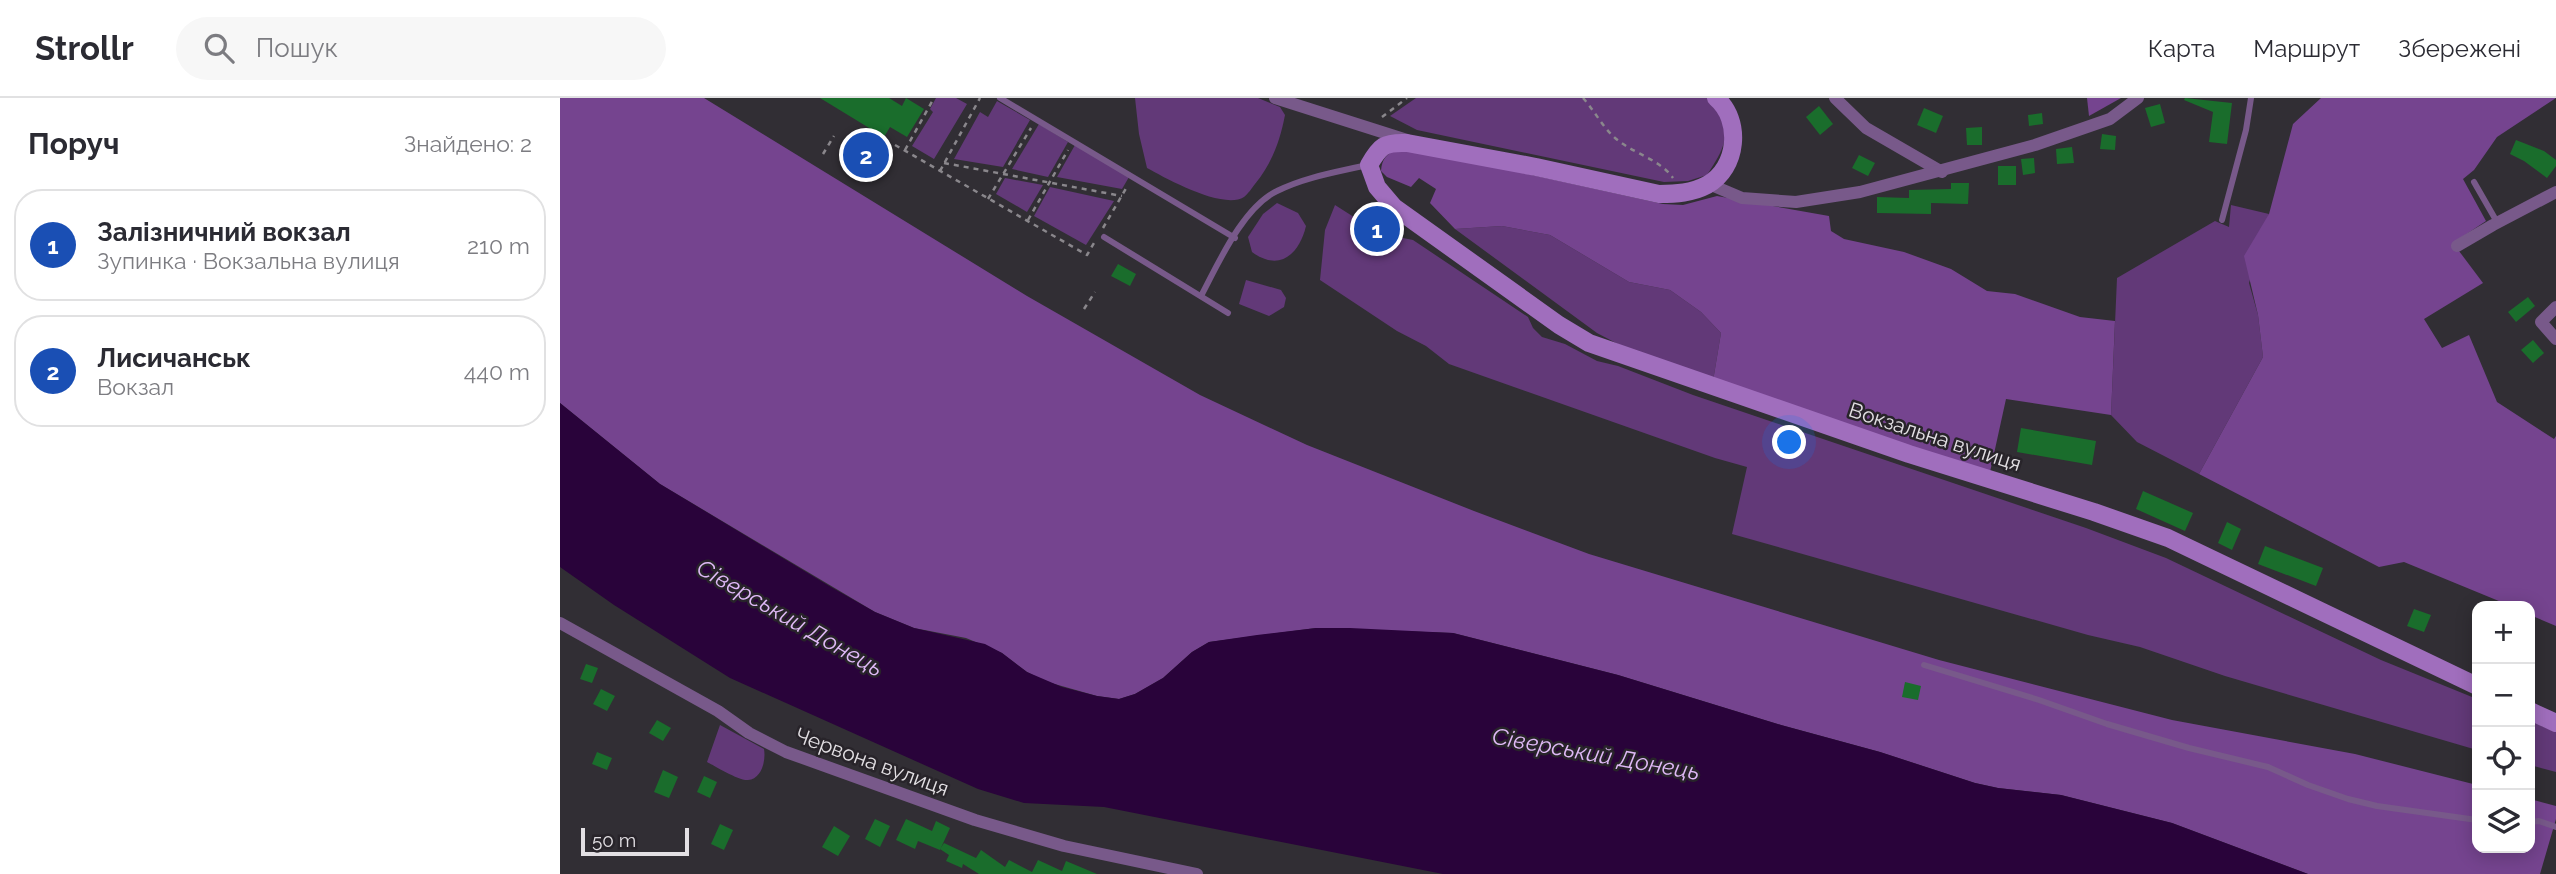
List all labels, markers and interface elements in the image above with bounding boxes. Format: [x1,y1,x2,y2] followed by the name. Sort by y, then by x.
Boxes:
[176,17,666,80] search box
[35,29,134,68] text: Strollr
[200,29,238,67] icon: search
[256,33,338,63] text: Пошук
[2148,34,2215,63] text: Карта
[2253,34,2360,63] text: Маршрут
[2398,34,2521,63] text: Збережені
[28,126,119,161] text: Поруч
[843,129,889,181] pin: 2
[404,130,532,157] text: Знайдено: 2
[1354,203,1400,255] pin: 1
[97,217,351,247] text: Залізничний вокзал
[47,232,59,259] text: 1
[467,232,530,259] text: 210 m
[97,247,400,274] text: Зупинка · Вокзальна вулиця
[97,343,251,373] text: Лисичанськ
[47,358,59,385] text: 2
[464,358,530,385] text: 440 m
[97,373,174,400] text: Вокзал
[1846,397,2025,476] street label: Вокзальна вулиця
[1772,425,1806,459] your location
[692,553,888,682] water label: Сіверський Донець
[2472,601,2535,853] map controls
[2472,601,2535,664] button: +
[2472,664,2535,727] button: −
[792,722,952,801] street label: Червона вулиця
[1490,722,1702,785] water label: Сіверський Донець
[2472,727,2535,790] button: locate
[2472,790,2535,853] button: layers
[581,825,690,857] scale bar
[592,829,636,851] text: 50 m

